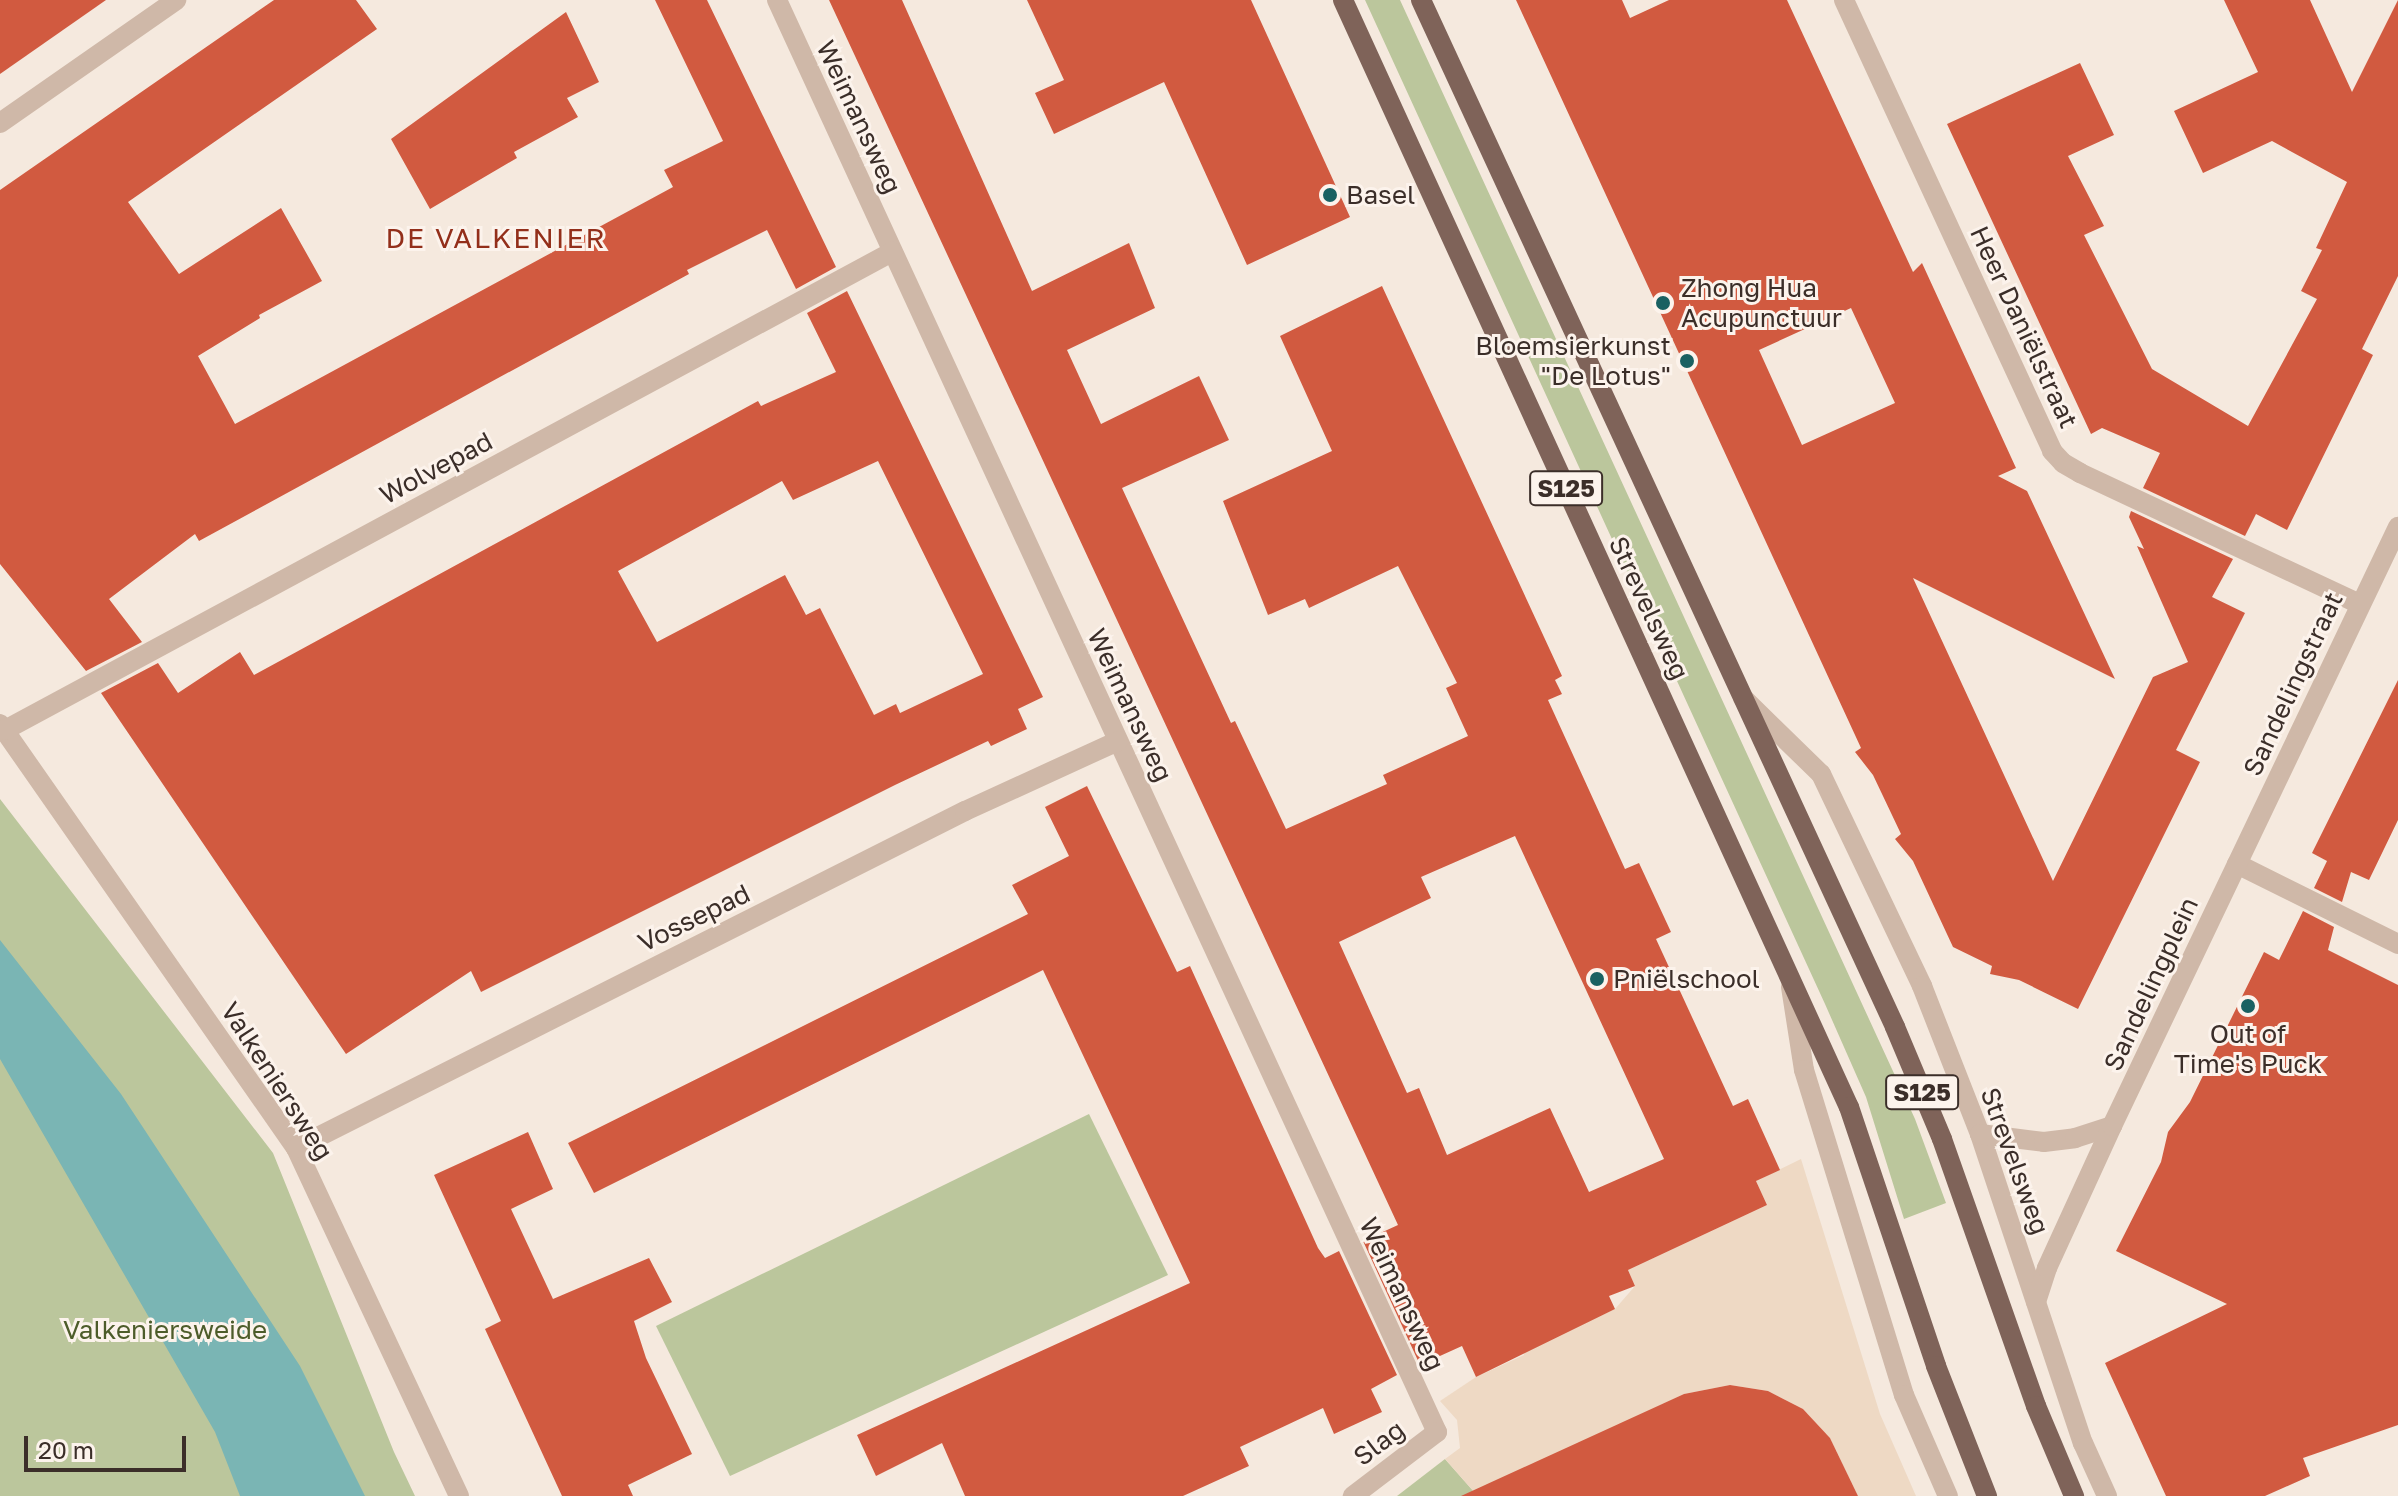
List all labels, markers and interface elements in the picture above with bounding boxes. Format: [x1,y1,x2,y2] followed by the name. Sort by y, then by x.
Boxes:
[810,35,908,199] street label: Weimansweg
[1346,179,1415,211] place label: Basel
[1321,186,1339,204] marker: Basel
[385,221,607,255] district label: DE VALKENIER
[1964,221,2084,433] street label: Heer Daniëlstraat
[1681,272,1842,334] place label: Zhong Hua Acupunctuur
[1652,292,1674,314] marker: Zhong Hua Acupunctuur
[1475,330,1671,392] place label: Bloemsierkunst "De Lotus"
[1678,352,1696,370] marker: Bloemsierkunst "De Lotus"
[374,425,498,511] street label: Wolvepad
[1528,468,1604,508] road number: S125
[1602,532,1696,684] street label: Strevelsweg
[2237,587,2349,781] street label: Sandelingstraat
[1081,623,1179,787] street label: Weimansweg
[633,878,755,958] street label: Vossepad
[2097,892,2205,1076] street label: Sandelingplein
[1613,963,1760,995] place label: Pniëlschool
[1588,970,1606,988] marker: Pniëlschool
[214,996,340,1166] street label: Valkeniersweg
[2239,997,2257,1015] marker: Out of Time's Puck
[2174,1018,2322,1080] place label: Out of Time's Puck
[1884,1072,1960,1112] road number: S125
[1974,1083,2056,1239] street label: Strevelsweg
[1353,1212,1451,1376] street label: Weimansweg
[63,1314,267,1346] park label: Valkeniersweide
[1347,1414,1411,1472] street label: Slag
[28,1420,190,1470] scale bar
[38,1435,94,1464] text: 20 m

